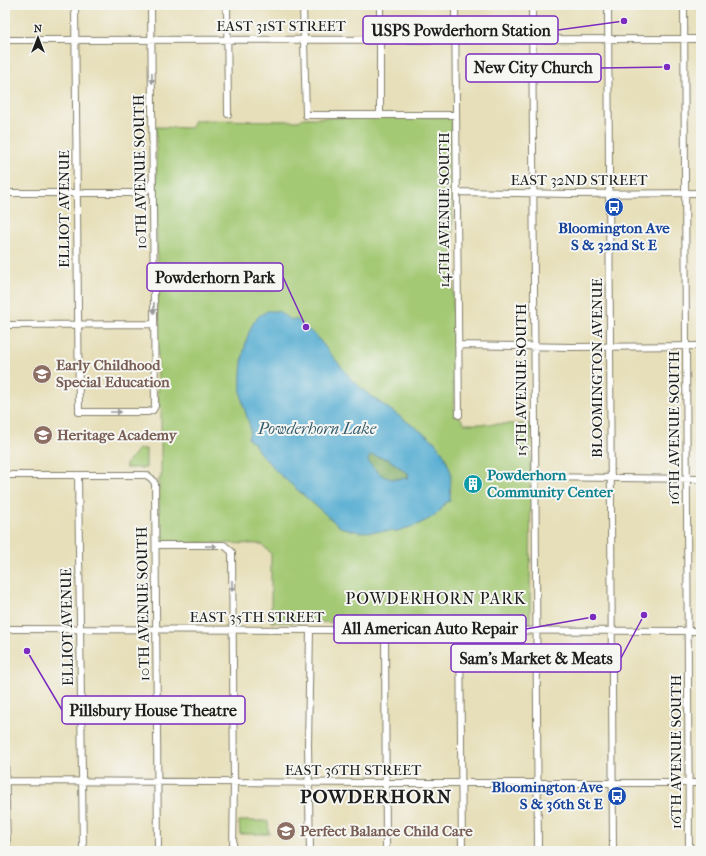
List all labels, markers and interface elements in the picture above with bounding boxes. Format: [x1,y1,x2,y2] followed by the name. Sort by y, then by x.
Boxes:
[363,16,558,44] callout: USPS Powderhorn Station
[216,17,347,35] street label: EAST 31ST STREET
[18,18,58,58] north arrow
[370,21,551,40] text: USPS Powderhorn Station
[34,22,43,35] text: N
[466,54,601,82] callout: New City Church
[473,58,594,78] text: New City Church
[149,72,155,85] one-way arrow
[130,94,150,250] street label: 10TH AVENUE SOUTH
[435,132,453,288] street label: 14TH AVENUE SOUTH
[55,150,73,268] street label: ELLIOT AVENUE
[510,171,648,189] street label: EAST 32ND STREET
[603,196,625,218] bus stop icon: Bloomington Ave S & 32nd St E
[558,219,670,254] place label: Bloomington Ave S & 32nd St E
[147,263,283,291] callout: Powderhorn Park
[155,268,276,287] text: Powderhorn Park
[588,278,606,458] street label: BLOOMINGTON AVENUE
[151,302,157,315] one-way arrow
[512,303,530,457] street label: 15TH AVENUE SOUTH
[665,351,683,505] street label: 16TH AVENUE SOUTH
[56,356,170,391] place label: Early Childhood Special Education
[31,363,53,385] school or university icon: Early Childhood Special Education
[110,409,123,415] one-way arrow
[257,419,377,438] water label: Powderhorn Lake
[32,424,54,446] school or university icon: Heritage Academy
[57,426,178,444] place label: Heritage Academy
[487,466,613,501] place label: Powderhorn Community Center
[462,473,484,495] building icon: Powderhorn Community Center
[133,526,153,682] street label: 10TH AVENUE SOUTH
[205,543,218,549] one-way arrow
[57,568,77,686] street label: ELLIOT AVENUE
[229,580,235,593] one-way arrow
[346,589,527,608] district label: POWDERHORN PARK
[190,608,325,626] street label: EAST 35TH STREET
[334,615,526,643] callout: All American Auto Repair
[341,619,519,639] text: All American Auto Repair
[451,644,621,672] callout: Sam's Market & Meats
[459,649,613,668] text: Sam's Market & Meats
[667,675,685,829] street label: 16TH AVENUE SOUTH
[62,696,245,724] callout: Pillsbury House Theatre
[69,701,237,721] text: Pillsbury House Theatre
[285,761,422,779] street label: EAST 36TH STREET
[491,778,604,813] place label: Bloomington Ave S & 36th St E
[606,785,628,807] bus stop icon: Bloomington Ave S & 36th St E
[300,786,452,808] district label: POWDERHORN
[275,820,297,842] school or university icon: Perfect Balance Child Care
[300,822,473,840] place label: Perfect Balance Child Care

